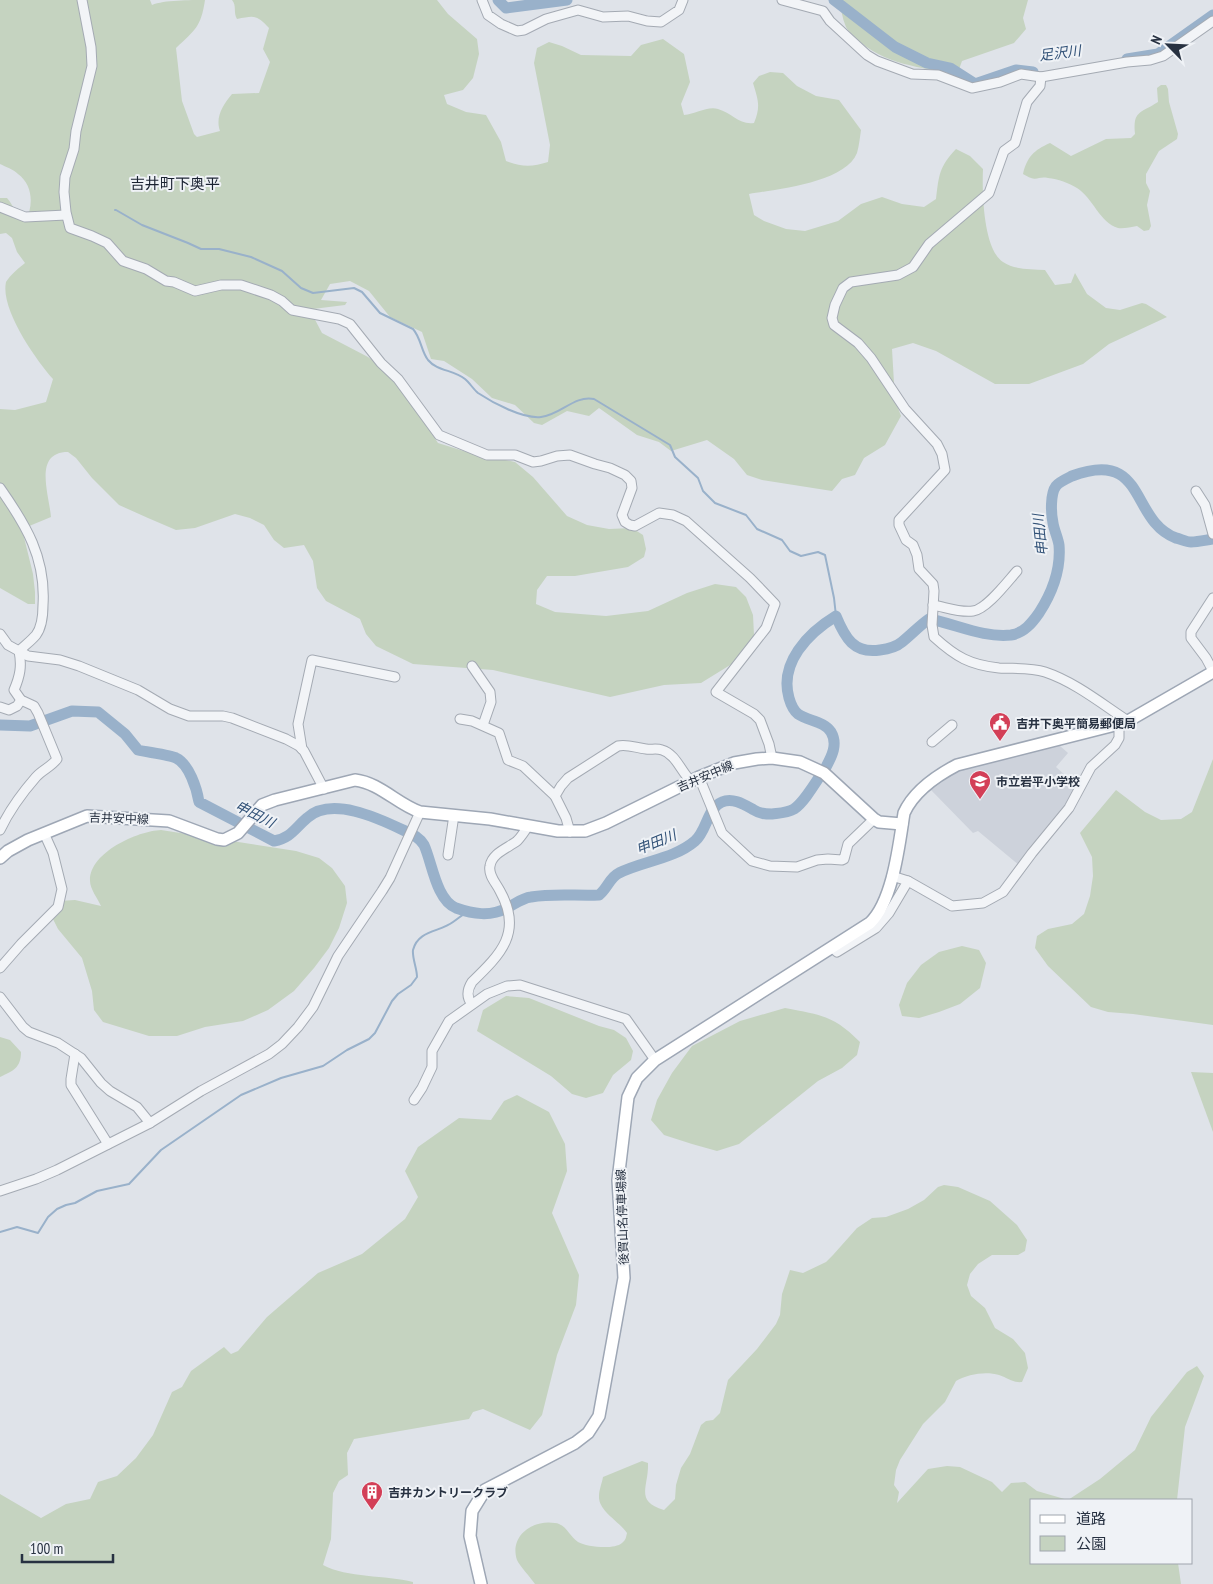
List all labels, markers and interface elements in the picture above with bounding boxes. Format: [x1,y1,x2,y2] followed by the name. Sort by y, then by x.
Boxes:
[1143,20,1193,70] north arrow
[1146,33,1166,47] text: N
[1038,41,1084,64] water label: 足沢川
[130,174,220,193] district label: 吉井町下奥平
[1029,511,1051,557] water label: 申田川
[988,711,1012,742] public building icon: 吉井下奥平簡易郵便局
[1016,716,1136,731] place label: 吉井下奥平簡易郵便局
[674,757,736,795] street label: 吉井安中線
[968,769,992,800] school or university icon: 市立岩平小学校
[996,774,1080,789] place label: 市立岩平小学校
[232,796,280,832] water label: 申田川
[89,809,149,827] street label: 吉井安中線
[633,825,681,858] water label: 申田川
[613,1169,631,1265] street label: 後賀山名停車場線
[360,1480,384,1511] building icon: 吉井カントリークラブ
[388,1485,508,1500] place label: 吉井カントリークラブ
[1030,1499,1193,1564] legend
[1076,1509,1106,1528] text: 道路
[22,1532,114,1564] scale bar
[1076,1534,1106,1553] text: 公園
[30,1539,63,1558] text: 100 m

